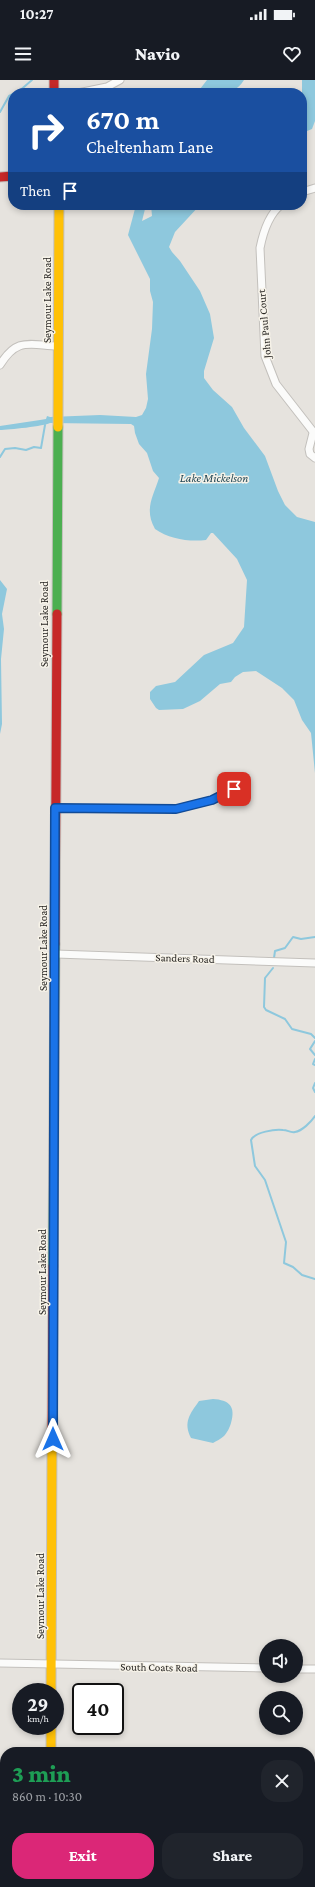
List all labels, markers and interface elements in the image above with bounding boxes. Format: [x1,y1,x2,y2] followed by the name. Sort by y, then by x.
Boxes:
[20,6,53,22] text: 10:27
[12,43,34,65] icon: menu
[281,43,303,65] icon: heart
[135,44,180,64] text: Navio
[20,104,72,156] icon: right
[86,104,159,135] text: 670 m
[86,137,213,157] text: Cheltenham Lane
[59,180,81,202] icon: arrive
[20,183,51,199] text: Then
[41,257,54,343] street label: Seymour Lake Road
[255,289,274,360] street label: John Paul Court
[180,471,248,485] water label: Lake Mickelson
[38,581,51,667] street label: Seymour Lake Road
[217,772,251,806] pin
[223,778,245,800] icon: arrive
[37,905,50,991] street label: Seymour Lake Road
[155,951,215,965] street label: Sanders Road
[36,1229,49,1315] street label: Seymour Lake Road
[32,1418,74,1460] position arrow
[34,1553,47,1639] street label: Seymour Lake Road
[259,1639,303,1735] map controls
[259,1639,303,1683] button: sound
[120,1660,198,1674] street label: South Coats Road
[72,1683,124,1735] speed limit sign: 40
[259,1691,303,1735] button: search
[27,1693,49,1715] text: 29
[27,1713,49,1724] text: km/h
[12,1760,71,1787] text: 3 min
[261,1760,303,1802] button: close
[12,1789,82,1804] text: 860 m · 10:30
[12,1833,154,1879] button: Exit
[162,1833,303,1879] button: Share

